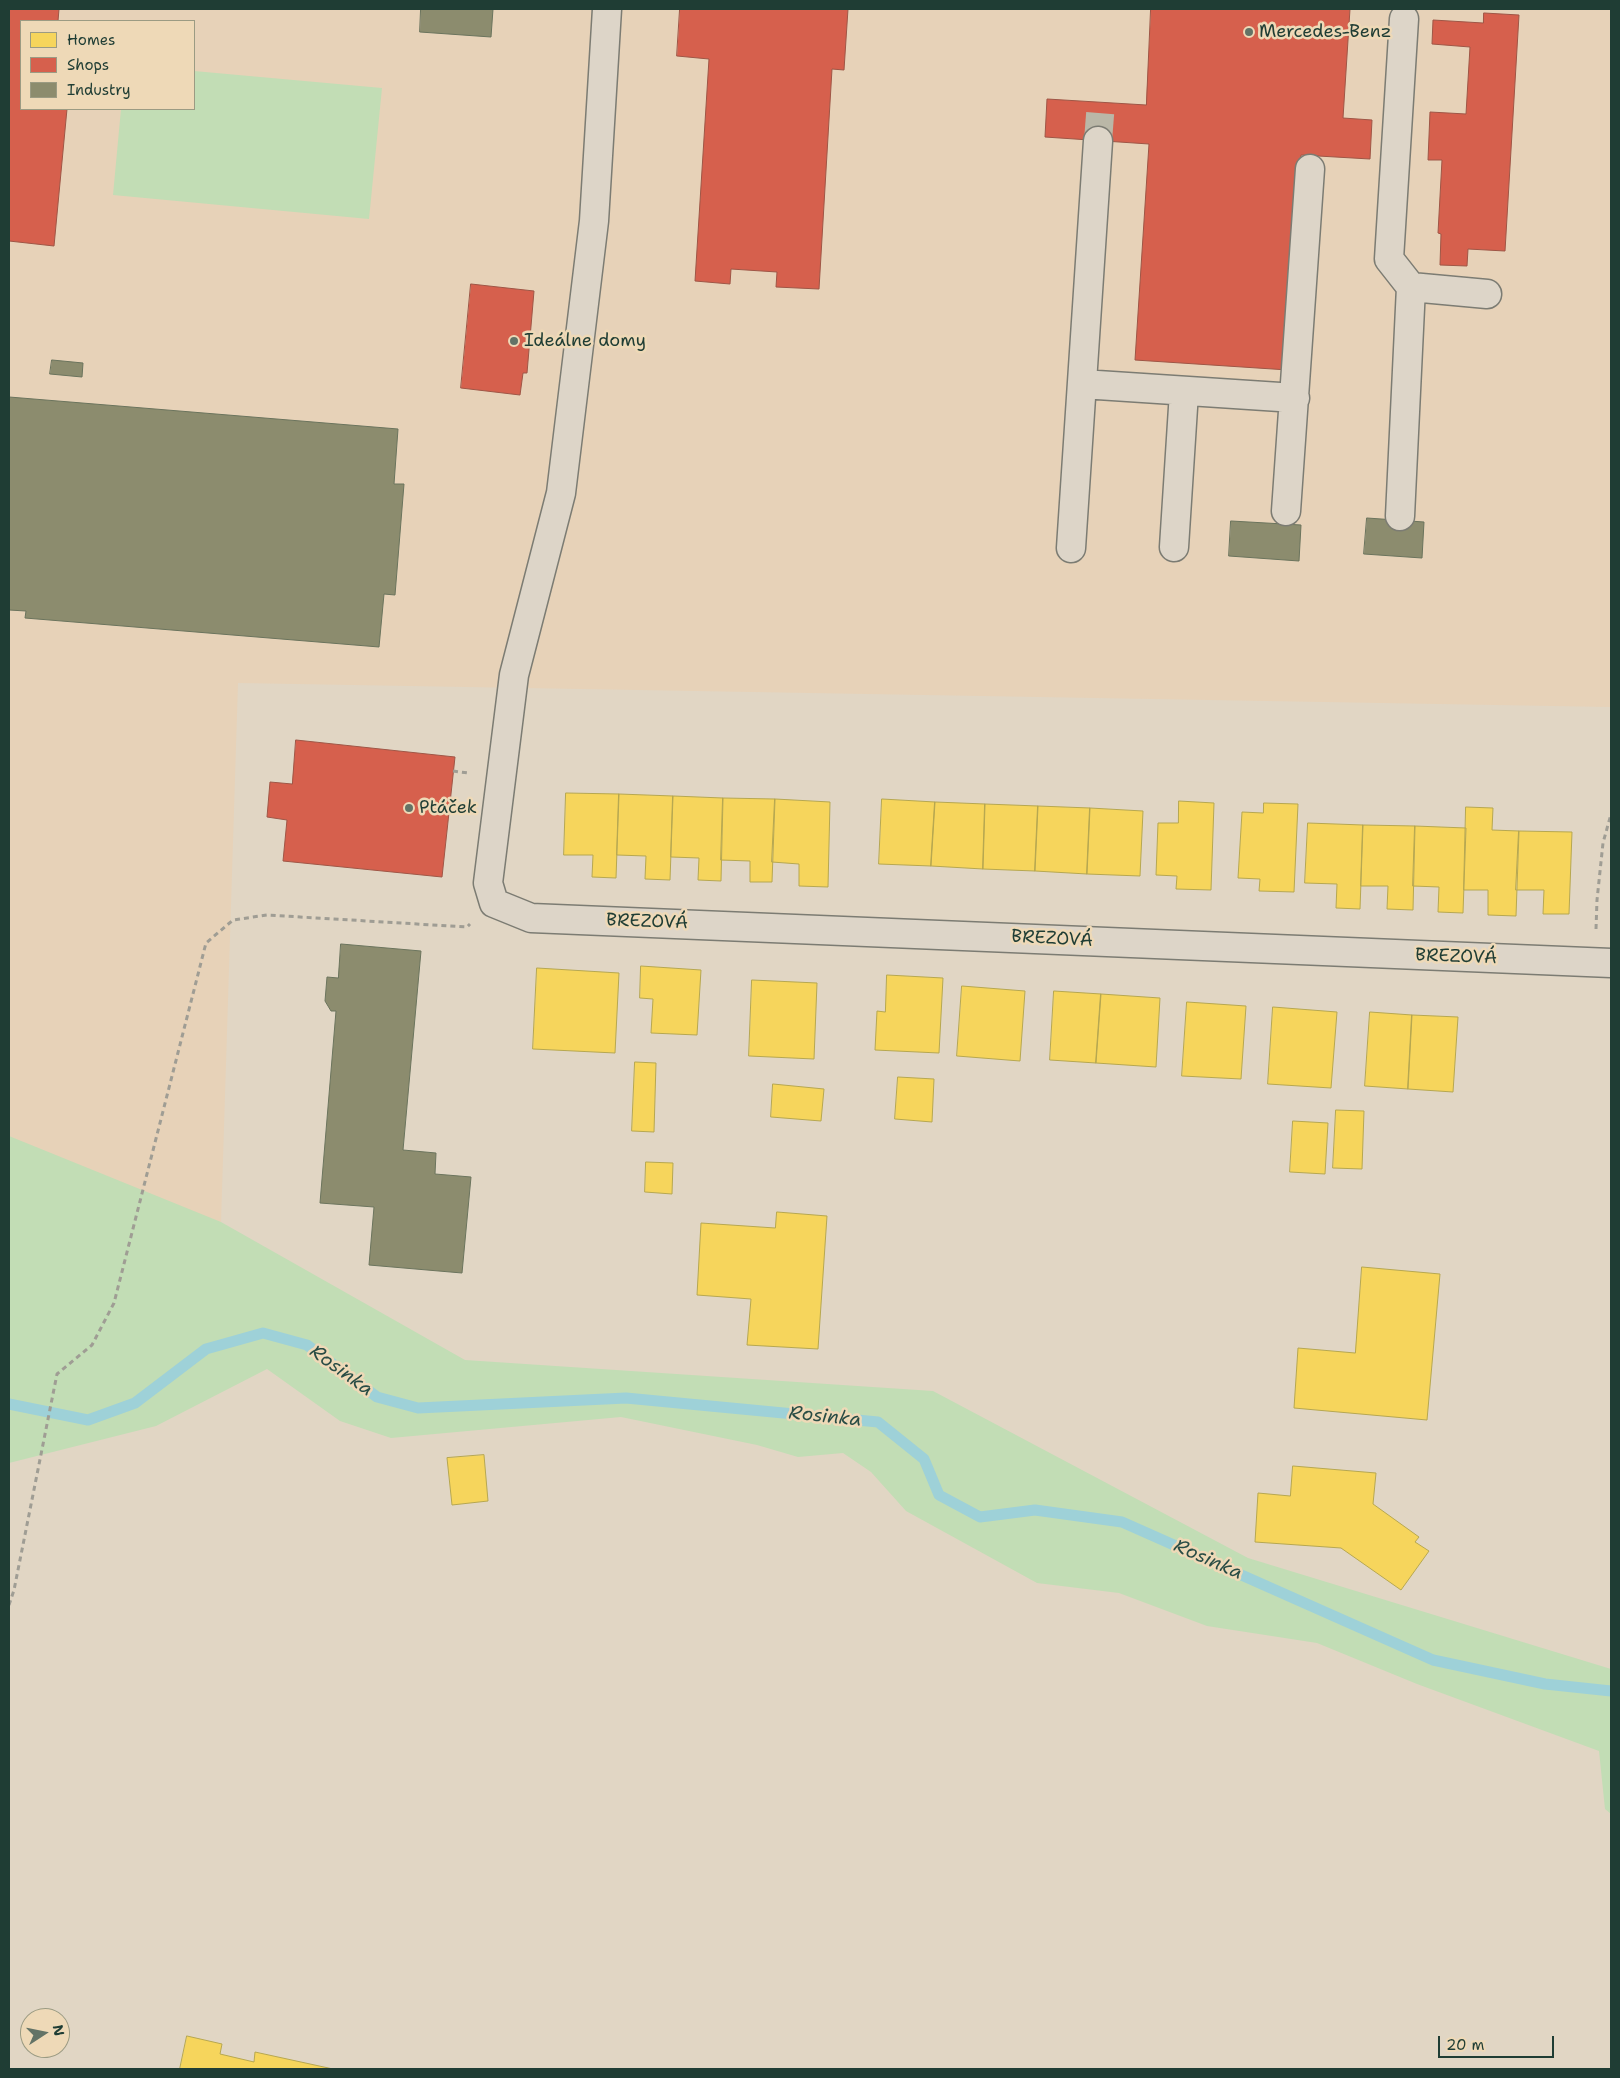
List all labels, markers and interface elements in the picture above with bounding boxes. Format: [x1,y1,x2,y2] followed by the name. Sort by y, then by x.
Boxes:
[20,20,195,110] legend
[1259,21,1391,43] place label: Mercedes-Benz
[1243,26,1255,38] marker: Mercedes-Benz
[67,30,115,50] text: Homes
[67,55,109,75] text: Shops
[67,80,131,100] text: Industry
[524,330,646,352] place label: Ideálne domy
[508,335,520,347] marker: Ideálne domy
[419,797,477,819] place label: Ptáček
[403,802,415,814] marker: Ptáček
[606,910,688,934] street label: BREZOVÁ
[1011,926,1093,952] street label: BREZOVÁ
[1415,945,1497,969] street label: BREZOVÁ
[305,1340,377,1402] water label: Rosinka
[788,1402,862,1432] water label: Rosinka
[1170,1535,1246,1585] water label: Rosinka
[20,2008,70,2058] north arrow
[49,2023,69,2037] text: N
[1440,2026,1556,2058] scale bar
[1446,2035,1485,2055] text: 20 m

